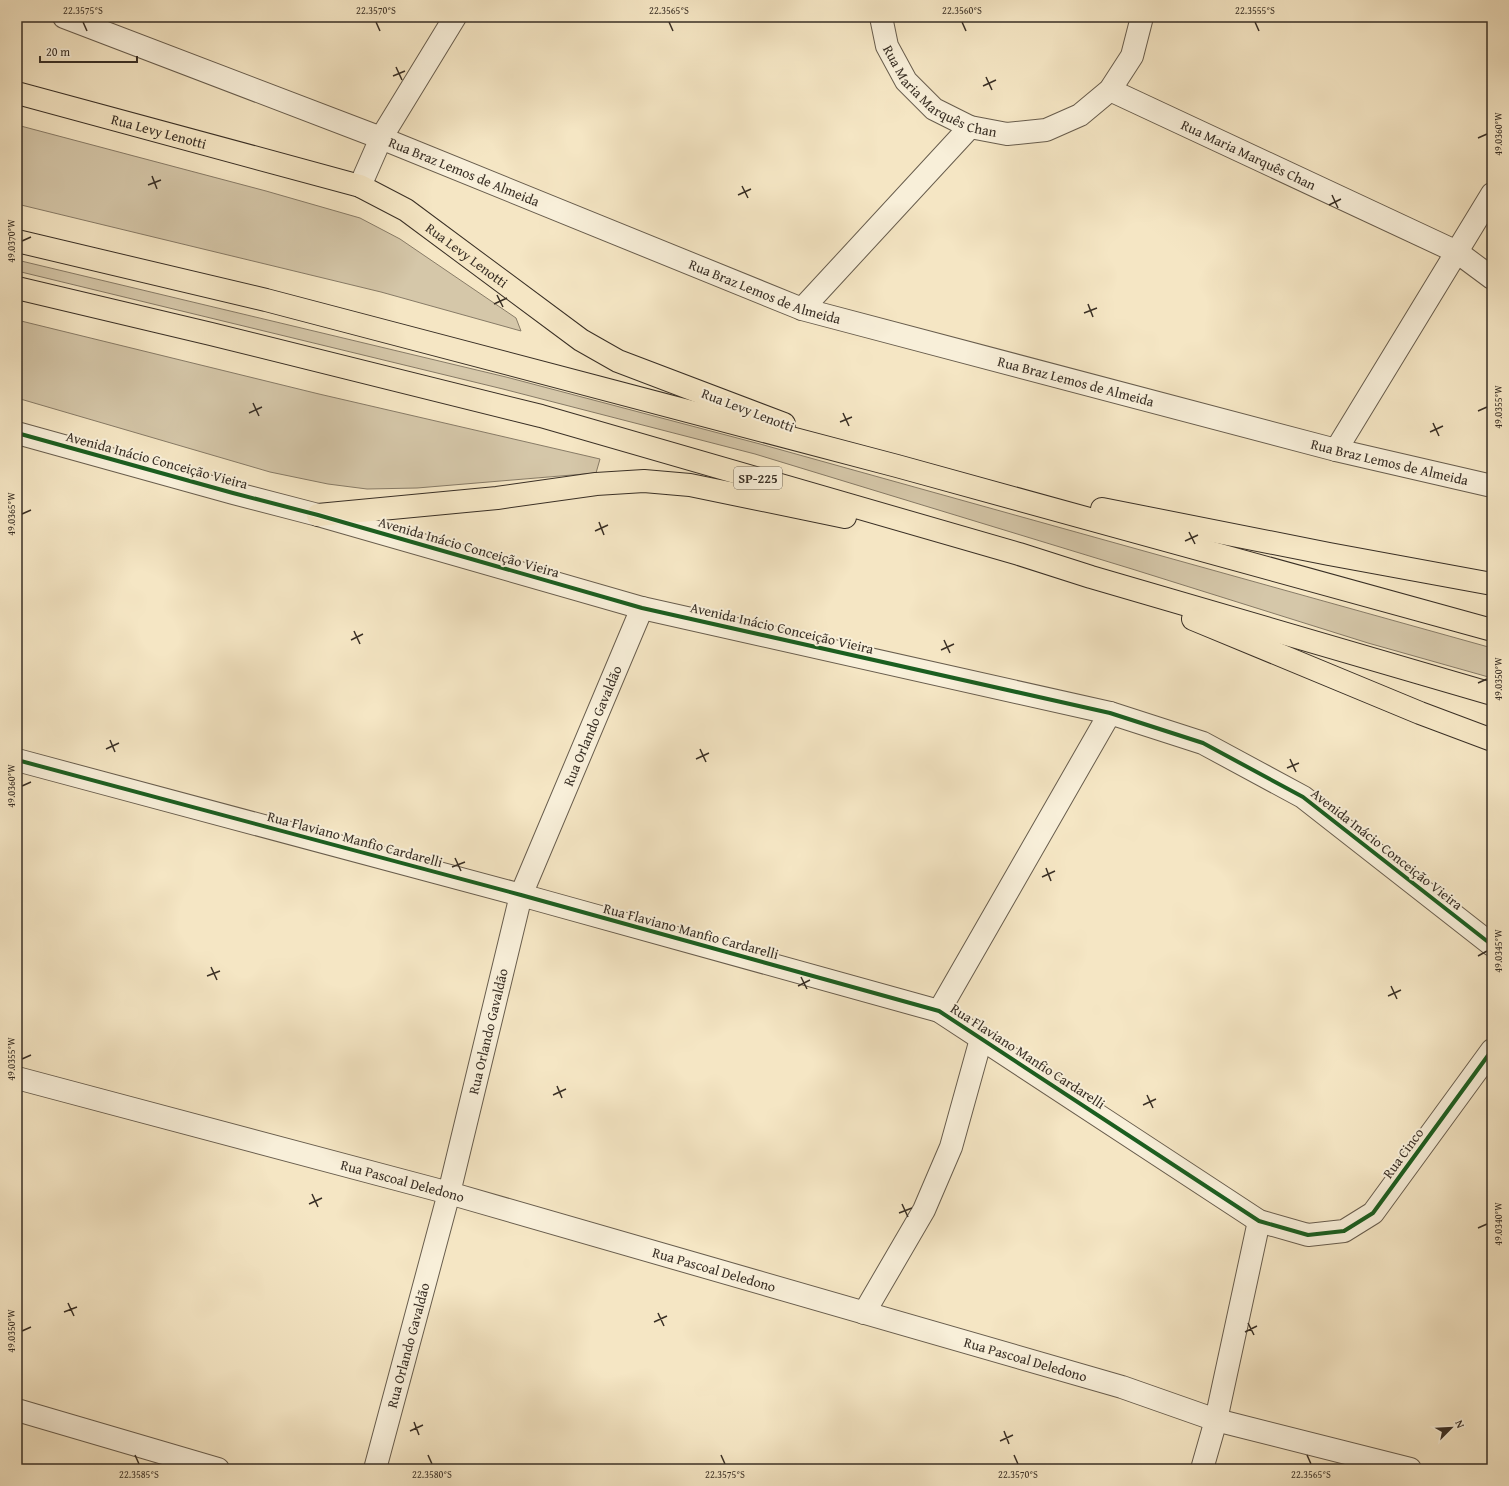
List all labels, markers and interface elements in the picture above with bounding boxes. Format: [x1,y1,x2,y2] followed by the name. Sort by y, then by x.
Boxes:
[63,3,103,18] text: 22.3575°S
[356,3,396,18] text: 22.3570°S
[649,3,689,18] text: 22.3565°S
[942,3,982,18] text: 22.3560°S
[1235,3,1275,18] text: 22.3555°S
[40,38,137,64] scale bar
[878,41,999,142] street label: Rua Maria Marquês Chan
[46,43,70,60] text: 20 m
[109,109,209,154] street label: Rua Levy Lenotti
[1491,112,1506,156] text: 49.0360°W
[1178,115,1319,195] street label: Rua Maria Marquês Chan
[386,132,543,211] street label: Rua Braz Lemos de Almeida
[421,218,512,292] street label: Rua Levy Lenotti
[4,219,19,263] text: 49.0370°W
[686,254,843,329] street label: Rua Braz Lemos de Almeida
[995,351,1157,412] street label: Rua Braz Lemos de Almeida
[699,383,797,437] street label: Rua Levy Lenotti
[1491,385,1506,429] text: 49.0355°W
[64,426,250,494] street label: Avenida Inácio Conceição Vieira
[1309,434,1471,490] street label: Rua Braz Lemos de Almeida
[734,467,782,489] road number: SP-225
[4,492,19,536] text: 49.0365°W
[376,512,562,583] street label: Avenida Inácio Conceição Vieira
[688,597,876,659] street label: Avenida Inácio Conceição Vieira
[1491,657,1506,701] text: 49.0350°W
[558,662,627,789] street label: Rua Orlando Gavaldão
[4,764,19,808] text: 49.0360°W
[1307,783,1467,915] street label: Avenida Inácio Conceição Vieira
[265,806,445,872] street label: Rua Flaviano Manfio Cardarelli
[601,898,781,964] street label: Rua Flaviano Manfio Cardarelli
[1491,929,1506,973] text: 49.0345°W
[463,966,513,1096] street label: Rua Orlando Gavaldão
[947,998,1109,1114] street label: Rua Flaviano Manfio Cardarelli
[4,1037,19,1081] text: 49.0355°W
[1378,1124,1428,1182] street label: Rua Cinco
[338,1155,467,1207] street label: Rua Pascoal Deledono
[1491,1202,1506,1246] text: 49.0340°W
[650,1242,778,1297] street label: Rua Pascoal Deledono
[382,1280,435,1410] street label: Rua Orlando Gavaldão
[4,1309,19,1353] text: 49.0350°W
[962,1332,1089,1386] street label: Rua Pascoal Deledono
[1431,1408,1471,1448] north arrow
[1451,1417,1469,1431] text: N
[119,1467,159,1482] text: 22.3585°S
[412,1467,452,1482] text: 22.3580°S
[705,1467,745,1482] text: 22.3575°S
[998,1467,1038,1482] text: 22.3570°S
[1291,1467,1331,1482] text: 22.3565°S

